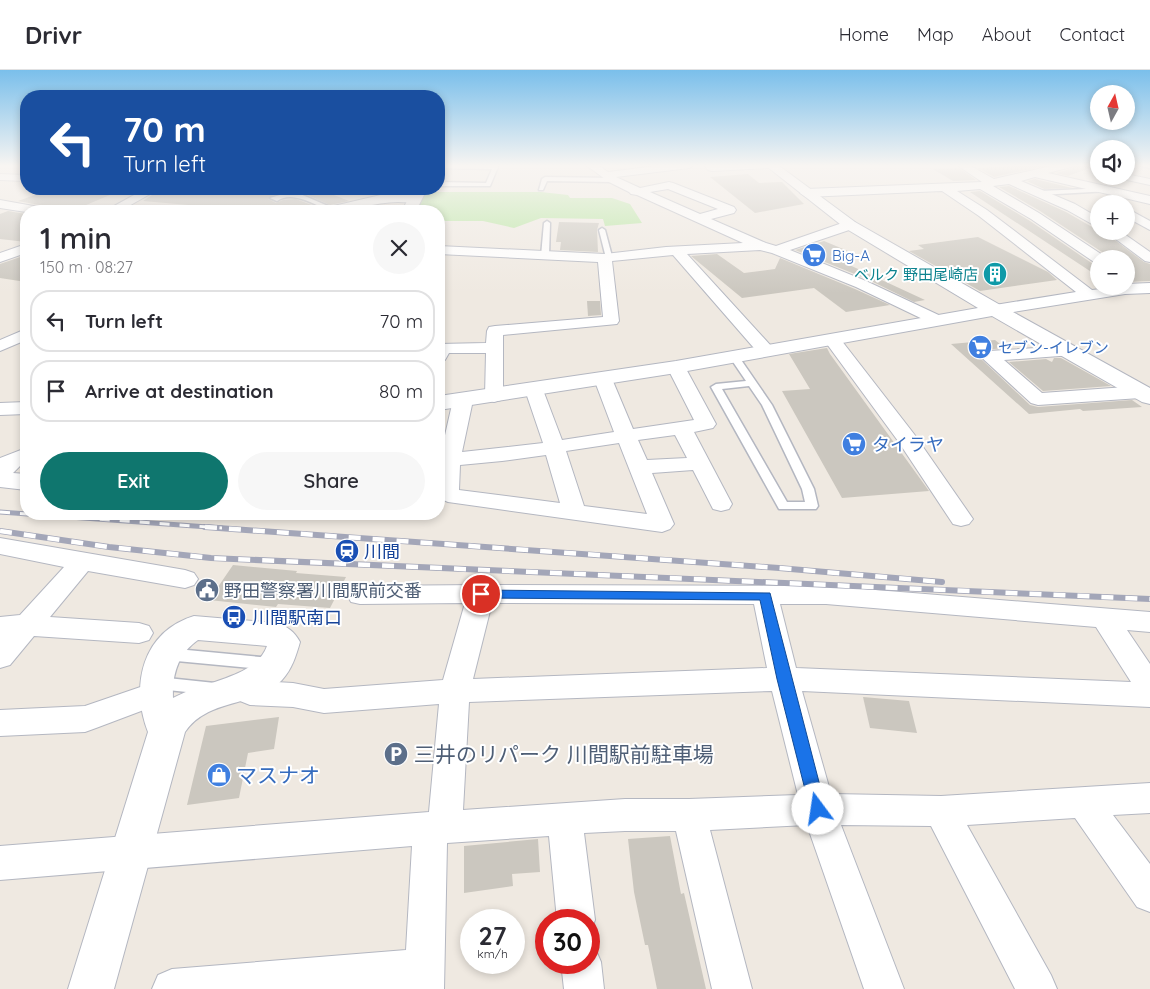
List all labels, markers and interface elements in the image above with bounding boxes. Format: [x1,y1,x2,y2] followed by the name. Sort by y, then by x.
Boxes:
[25,20,82,50] text: Drivr
[839,23,889,46] text: Home
[917,23,954,46] text: Map
[982,23,1032,46] text: About
[1060,23,1125,46] text: Contact
[1090,85,1135,130] north arrow
[1090,85,1135,295] map controls
[123,107,206,151] text: 70 m
[40,110,105,175] icon: left
[1090,140,1135,185] button: sound
[123,150,206,178] text: Turn left
[1090,195,1135,240] button: +
[40,219,112,257] text: 1 min
[373,222,425,274] button: close
[801,242,827,268] supermarket icon: Big-A
[832,246,870,265] place label: Big-A
[1090,250,1135,295] button: −
[40,257,133,277] text: 150 m · 08:27
[982,261,1008,287] building icon: ベルク 野田尾崎店
[854,265,978,284] place label: ベルク 野田尾崎店
[42,307,70,335] icon: left
[85,309,163,333] text: Turn left
[379,309,423,333] text: 70 m
[967,334,993,360] supermarket icon: セブン-イレブン
[998,338,1109,357] place label: セブン-イレブン
[42,377,70,405] icon: arrive
[85,379,274,403] text: Arrive at destination
[379,379,423,403] text: 80 m
[841,431,867,457] supermarket icon: タイラヤ
[872,433,944,456] place label: タイラヤ
[40,452,228,510] button: Exit
[238,452,425,510] button: Share
[334,538,360,564] station icon: 川間
[364,540,400,563] place label: 川間
[460,573,502,615] pin
[194,577,220,603] public building icon: 野田警察署川間駅前交番
[224,579,422,602] place label: 野田警察署川間駅前交番
[467,580,495,608] icon: arrive
[221,604,247,630] bus stop icon: 川間駅南口
[252,606,342,629] place label: 川間駅南口
[383,741,409,767] parking icon: 三井のリパーク 川間駅前駐車場
[414,741,714,767] place label: 三井のリパーク 川間駅前駐車場
[206,762,232,788] shop icon: マスナオ
[236,762,320,788] place label: マスナオ
[791,782,843,834] position arrow
[535,909,600,974] speed limit sign: 30
[479,920,506,951] text: 27
[477,946,508,961] text: km/h

